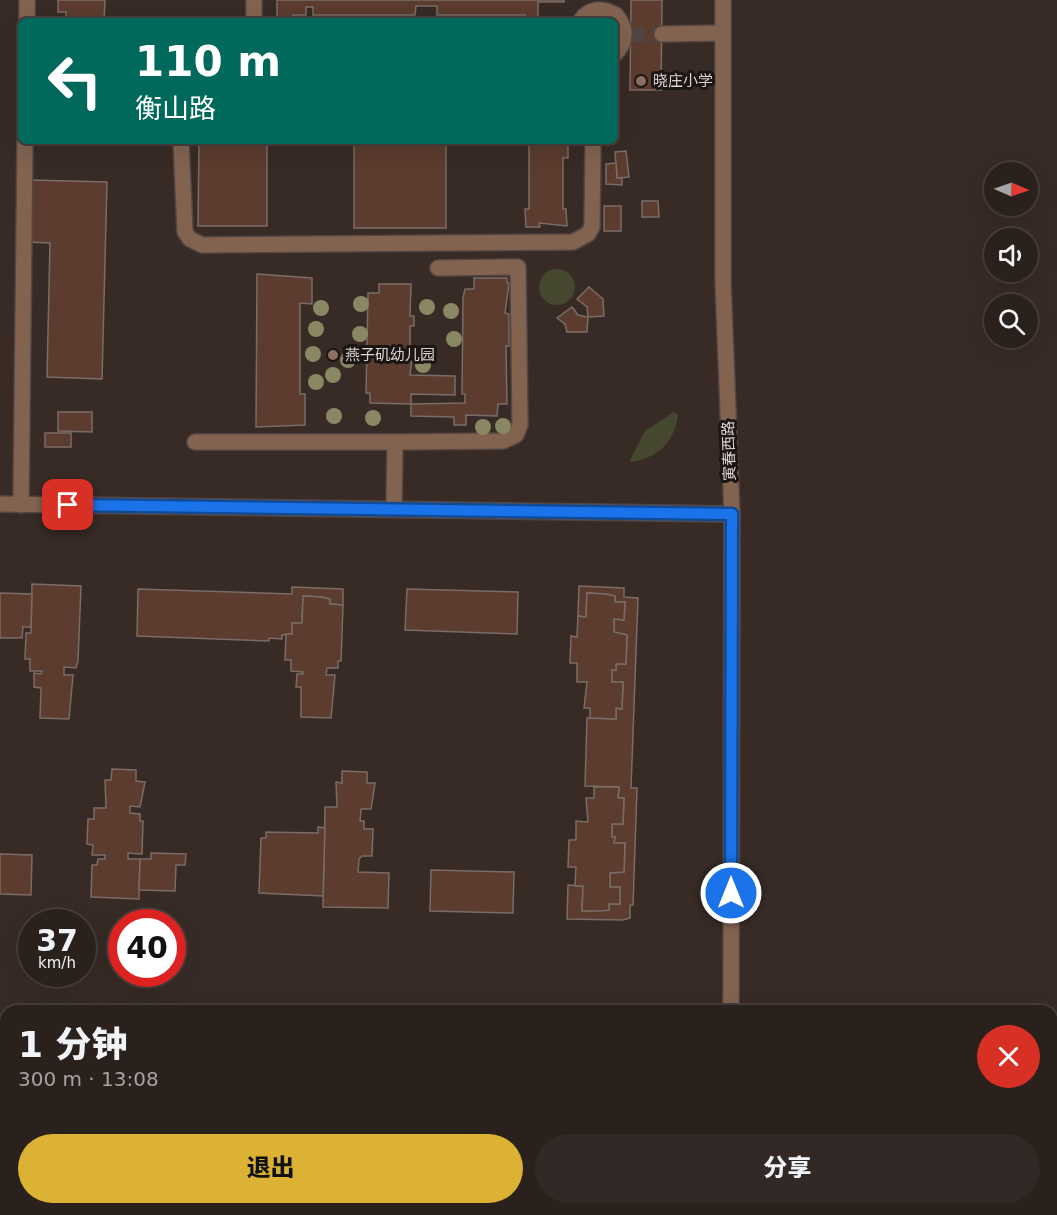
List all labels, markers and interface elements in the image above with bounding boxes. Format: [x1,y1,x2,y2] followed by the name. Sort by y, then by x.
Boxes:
[135,37,281,86] text: 110 m
[36,42,114,120] icon: left
[653,72,713,90] place label: 晓庄小学
[634,74,648,88] marker: 晓庄小学
[135,93,216,124] text: 衡山路
[984,162,1038,216] north arrow
[984,162,1038,348] map controls
[984,228,1038,282] button: sound
[984,294,1038,348] button: search
[345,346,435,364] place label: 燕子矶幼儿园
[326,348,340,362] marker: 燕子矶幼儿园
[719,421,739,481] street label: 寅春西路
[42,479,93,530] pin
[51,488,84,521] icon: arrive
[699,861,763,925] position arrow
[108,909,186,987] speed limit sign: 40
[36,923,78,958] text: 37
[38,954,76,972] text: km/h
[18,1024,128,1065] text: 1 分钟
[977,1025,1040,1088] button: close
[18,1067,159,1091] text: 300 m · 13:08
[18,1134,523,1203] button: 退出
[535,1134,1040,1203] button: 分享

